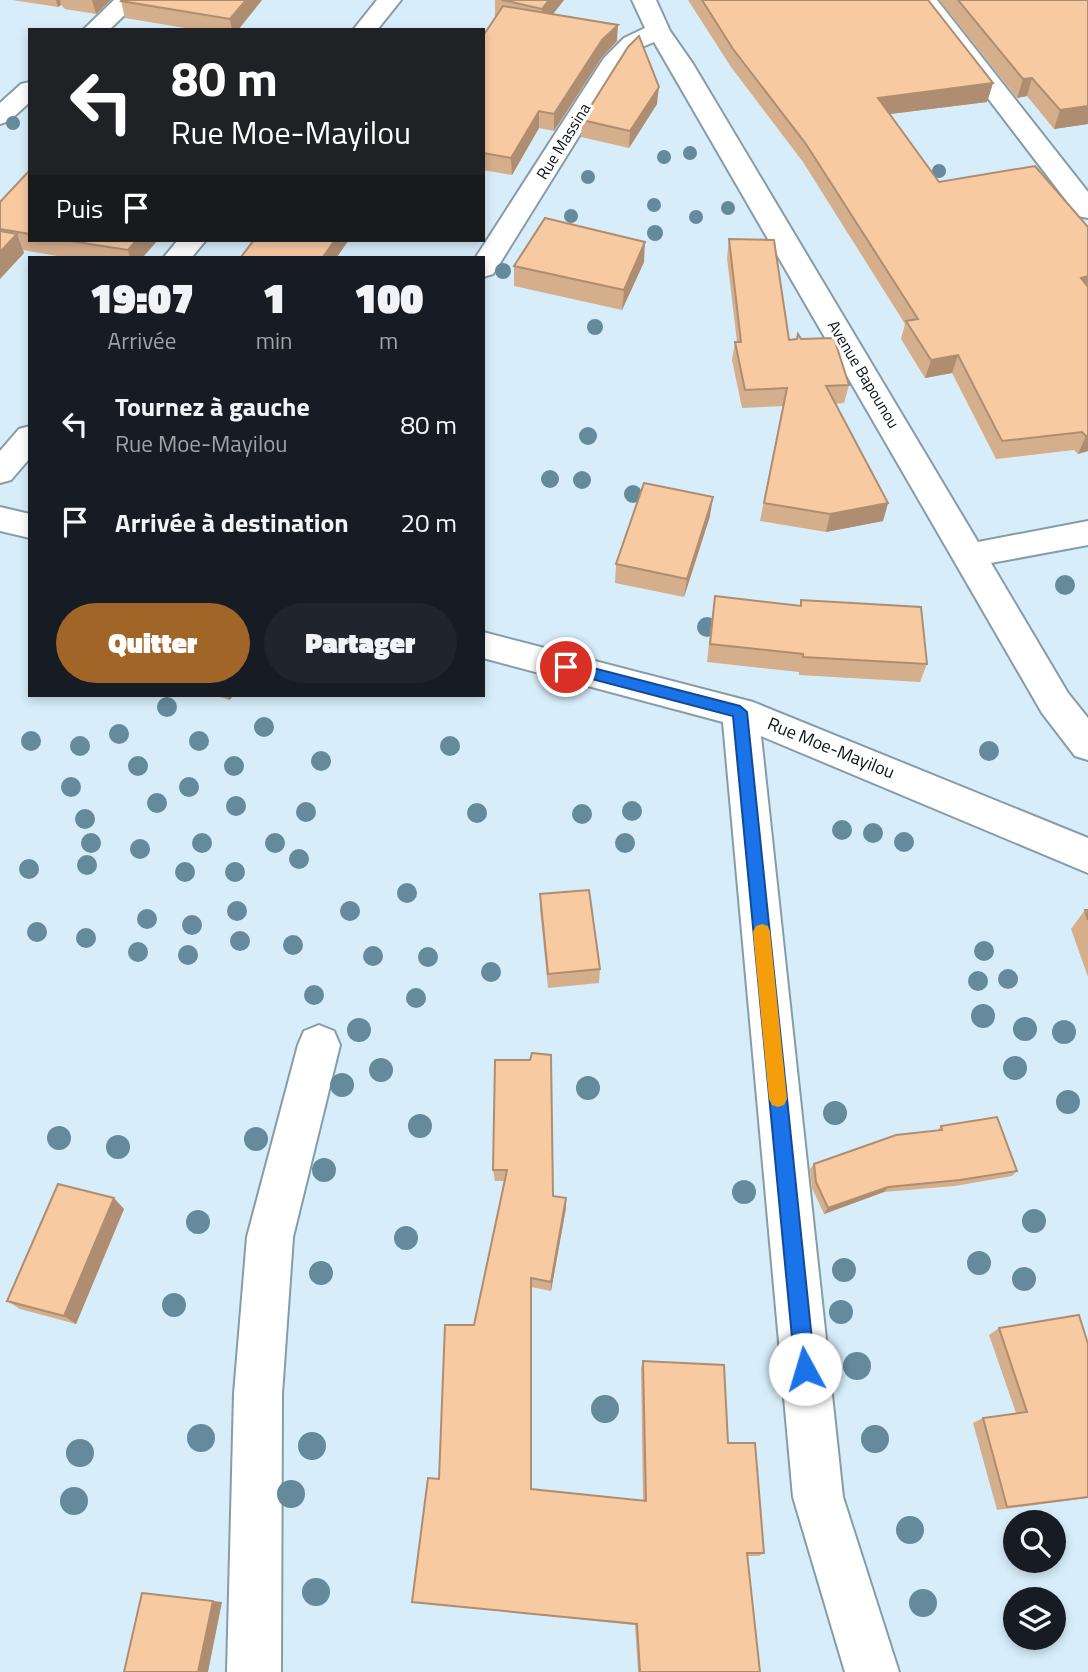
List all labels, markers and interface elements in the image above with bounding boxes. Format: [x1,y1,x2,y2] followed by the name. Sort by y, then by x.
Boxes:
[171,40,278,115] text: 80 m
[56,56,147,147] icon: left
[530,98,596,184] street label: Rue Massina
[171,108,411,156] text: Rue Moe-Mayilou
[56,189,103,228] text: Puis
[117,189,155,227] icon: arrive
[90,265,194,329] text: 19:07
[263,265,286,329] text: 1
[354,265,423,329] text: 100
[822,315,906,433] street label: Avenue Bapounou
[108,323,176,358] text: Arrivée
[256,323,292,358] text: min
[379,323,398,358] text: m
[115,387,310,426] text: Tournez à gauche
[56,405,94,443] icon: left
[400,405,457,444] text: 80 m
[115,426,288,461] text: Rue Moe-Mayilou
[56,503,94,541] icon: arrive
[115,503,349,542] text: Arrivée à destination
[400,503,457,542] text: 20 m
[56,603,250,683] button: Quitter
[264,603,457,683] button: Partager
[536,637,596,697] pin
[547,648,585,686] icon: arrive
[764,710,899,785] street label: Rue Moe-Mayilou
[768,1332,842,1406] position arrow
[1003,1510,1066,1650] map controls
[1003,1510,1066,1573] button: search
[1003,1587,1066,1650] button: layers

